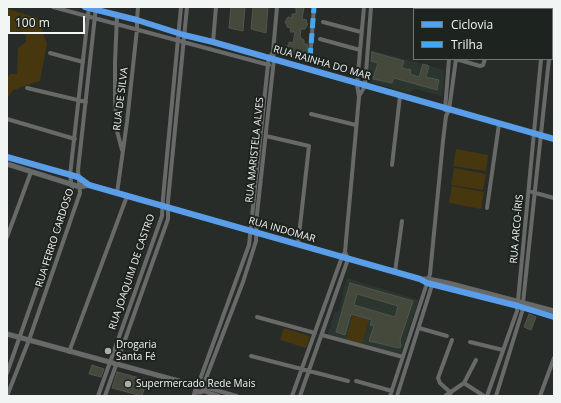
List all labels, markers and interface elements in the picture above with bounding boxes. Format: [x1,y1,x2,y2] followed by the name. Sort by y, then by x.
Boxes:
[10,8,87,34] scale bar
[413,8,553,60] legend
[15,14,50,31] text: 100 m
[451,16,493,33] text: Ciclovia
[451,36,483,53] text: Trilha
[272,43,372,83] street label: RUA RAINHA DO MAR
[111,67,131,131] street label: RUA DE SILVA
[243,97,267,203] street label: RUA MARISTELA ALVES
[33,187,77,289] street label: RUA FERRO CARDOSO
[508,194,526,264] street label: RUA ARCO-ÍRIS
[107,213,157,331] street label: RUA JOAQUIM DE CASTRO
[247,215,317,245] street label: RUA INDOMAR
[116,339,157,362] place label: Drogaria Santa Fé
[103,346,113,356] marker: Drogaria Santa Fé
[136,378,255,390] place label: Supermercado Rede Mais
[123,379,133,389] marker: Supermercado Rede Mais

